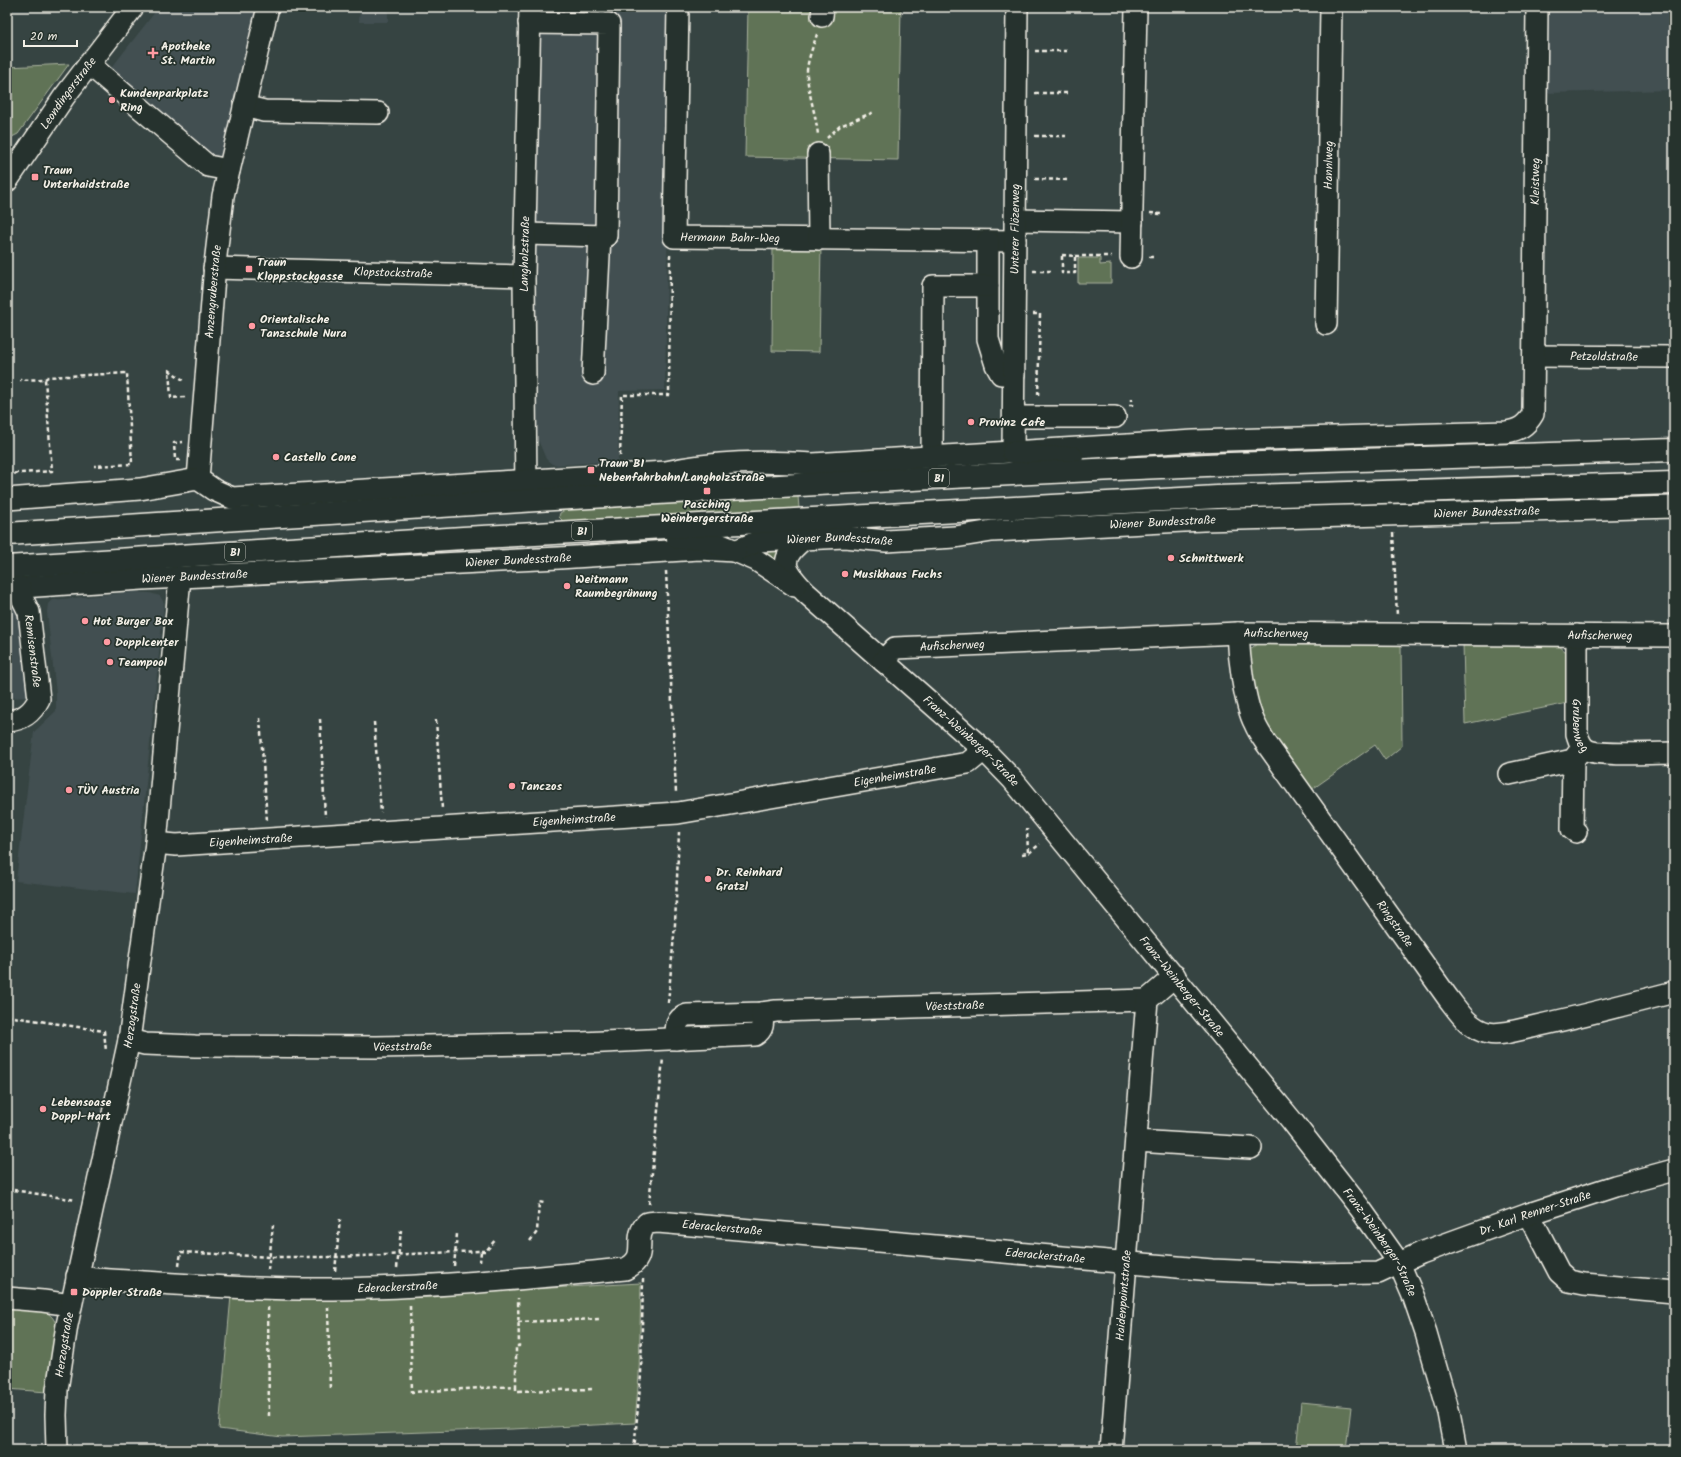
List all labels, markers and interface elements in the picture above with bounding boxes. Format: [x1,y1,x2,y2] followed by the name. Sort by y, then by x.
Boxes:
[24,22,77,48] scale bar
[30,27,58,46] text: 20 m
[161,37,216,70] place label: Apotheke St. Martin
[148,48,158,58] marker: Apotheke St. Martin
[35,53,102,134] street label: Leondingerstraße
[120,84,209,117] place label: Kundenparkplatz Ring
[107,95,117,105] marker: Kundenparkplatz Ring
[1319,140,1339,189] street label: Hannlweg
[1526,157,1546,205] street label: Kleistweg
[43,161,130,194] place label: Traun Unterhaidstraße
[30,172,40,182] marker: Traun Unterhaidstraße
[1006,183,1025,274] street label: Unterer Flözerweg
[515,215,535,292] street label: Langholzstraße
[680,228,780,248] street label: Hermann Bahr-Weg
[200,243,227,339] street label: Anzengruberstraße
[257,253,343,286] place label: Traun Kloppstockgasse
[353,263,433,284] street label: Klopstockstraße
[244,264,254,274] marker: Traun Kloppstockgasse
[260,310,347,343] place label: Orientalische Tanzschule Nura
[247,321,257,331] marker: Orientalische Tanzschule Nura
[1570,347,1639,367] street label: Petzoldstraße
[979,413,1045,432] place label: Provinz Cafe
[966,417,976,427] marker: Provinz Cafe
[284,448,356,467] place label: Castello Cone
[271,452,281,462] marker: Castello Cone
[599,454,765,487] place label: Traun B1 Nebenfahrbahn/Langholzstraße
[586,465,596,475] marker: Traun B1 Nebenfahrbahn/Langholzstraße
[929,469,949,487] road number: B1
[702,486,712,496] marker: Pasching Weinbergerstraße
[661,495,753,528] place label: Pasching Weinbergerstraße
[1433,502,1541,524] street label: Wiener Bundesstraße
[1109,511,1217,535] street label: Wiener Bundesstraße
[572,522,592,540] road number: B1
[786,528,894,551] street label: Wiener Bundesstraße
[225,543,245,561] road number: B1
[465,548,573,573] street label: Wiener Bundesstraße
[1179,549,1245,568] place label: Schnittwerk
[1166,553,1176,563] marker: Schnittwerk
[141,565,249,589] street label: Wiener Bundesstraße
[853,565,942,584] place label: Musikhaus Fuchs
[840,569,850,579] marker: Musikhaus Fuchs
[575,570,658,603] place label: Weitmann Raumbegrünung
[562,581,572,591] marker: Weitmann Raumbegrünung
[93,612,174,631] place label: Hot Burger Box
[19,613,46,689] street label: Remisenstraße
[80,616,90,626] marker: Hot Burger Box
[1243,624,1309,643] street label: Aufischerweg
[1567,626,1633,646] street label: Aufischerweg
[115,633,179,652] place label: Dopplcenter
[919,635,985,657] street label: Aufischerweg
[102,637,112,647] marker: Dopplcenter
[118,653,168,672] place label: Teampool
[105,657,115,667] marker: Teampool
[918,691,1024,791] street label: Franz-Weinberger-Straße
[1567,699,1593,758] street label: Grubenweg
[852,760,938,793] street label: Eigenheimstraße
[520,777,562,796] place label: Tanczos
[77,781,139,800] place label: TÜV Austria
[507,781,517,791] marker: Tanczos
[64,785,74,795] marker: TÜV Austria
[532,808,617,832] street label: Eigenheimstraße
[209,829,294,853] street label: Eigenheimstraße
[716,863,783,896] place label: Dr. Reinhard Gratzl
[703,874,713,884] marker: Dr. Reinhard Gratzl
[1371,897,1418,952] street label: Ringstraße
[1134,932,1229,1042] street label: Franz-Weinberger-Straße
[118,981,147,1050] street label: Herzogstraße
[925,996,985,1017] street label: Vöeststraße
[373,1037,433,1057] street label: Vöeststraße
[51,1093,112,1126] place label: Lebensoase Doppl-Hart
[38,1104,48,1114] marker: Lebensoase Doppl-Hart
[1338,1184,1422,1300] street label: Franz-Weinberger-Straße
[1477,1185,1594,1241] street label: Dr. Karl Renner-Straße
[681,1215,764,1241] street label: Ederackerstraße
[1004,1243,1086,1269] street label: Ederackerstraße
[1111,1249,1137,1342] street label: Haidenpointstraße
[357,1276,439,1299] street label: Ederackerstraße
[82,1283,162,1302] place label: Doppler Straße
[69,1287,79,1297] marker: Doppler Straße
[50,1310,80,1379] street label: Herzogstraße

